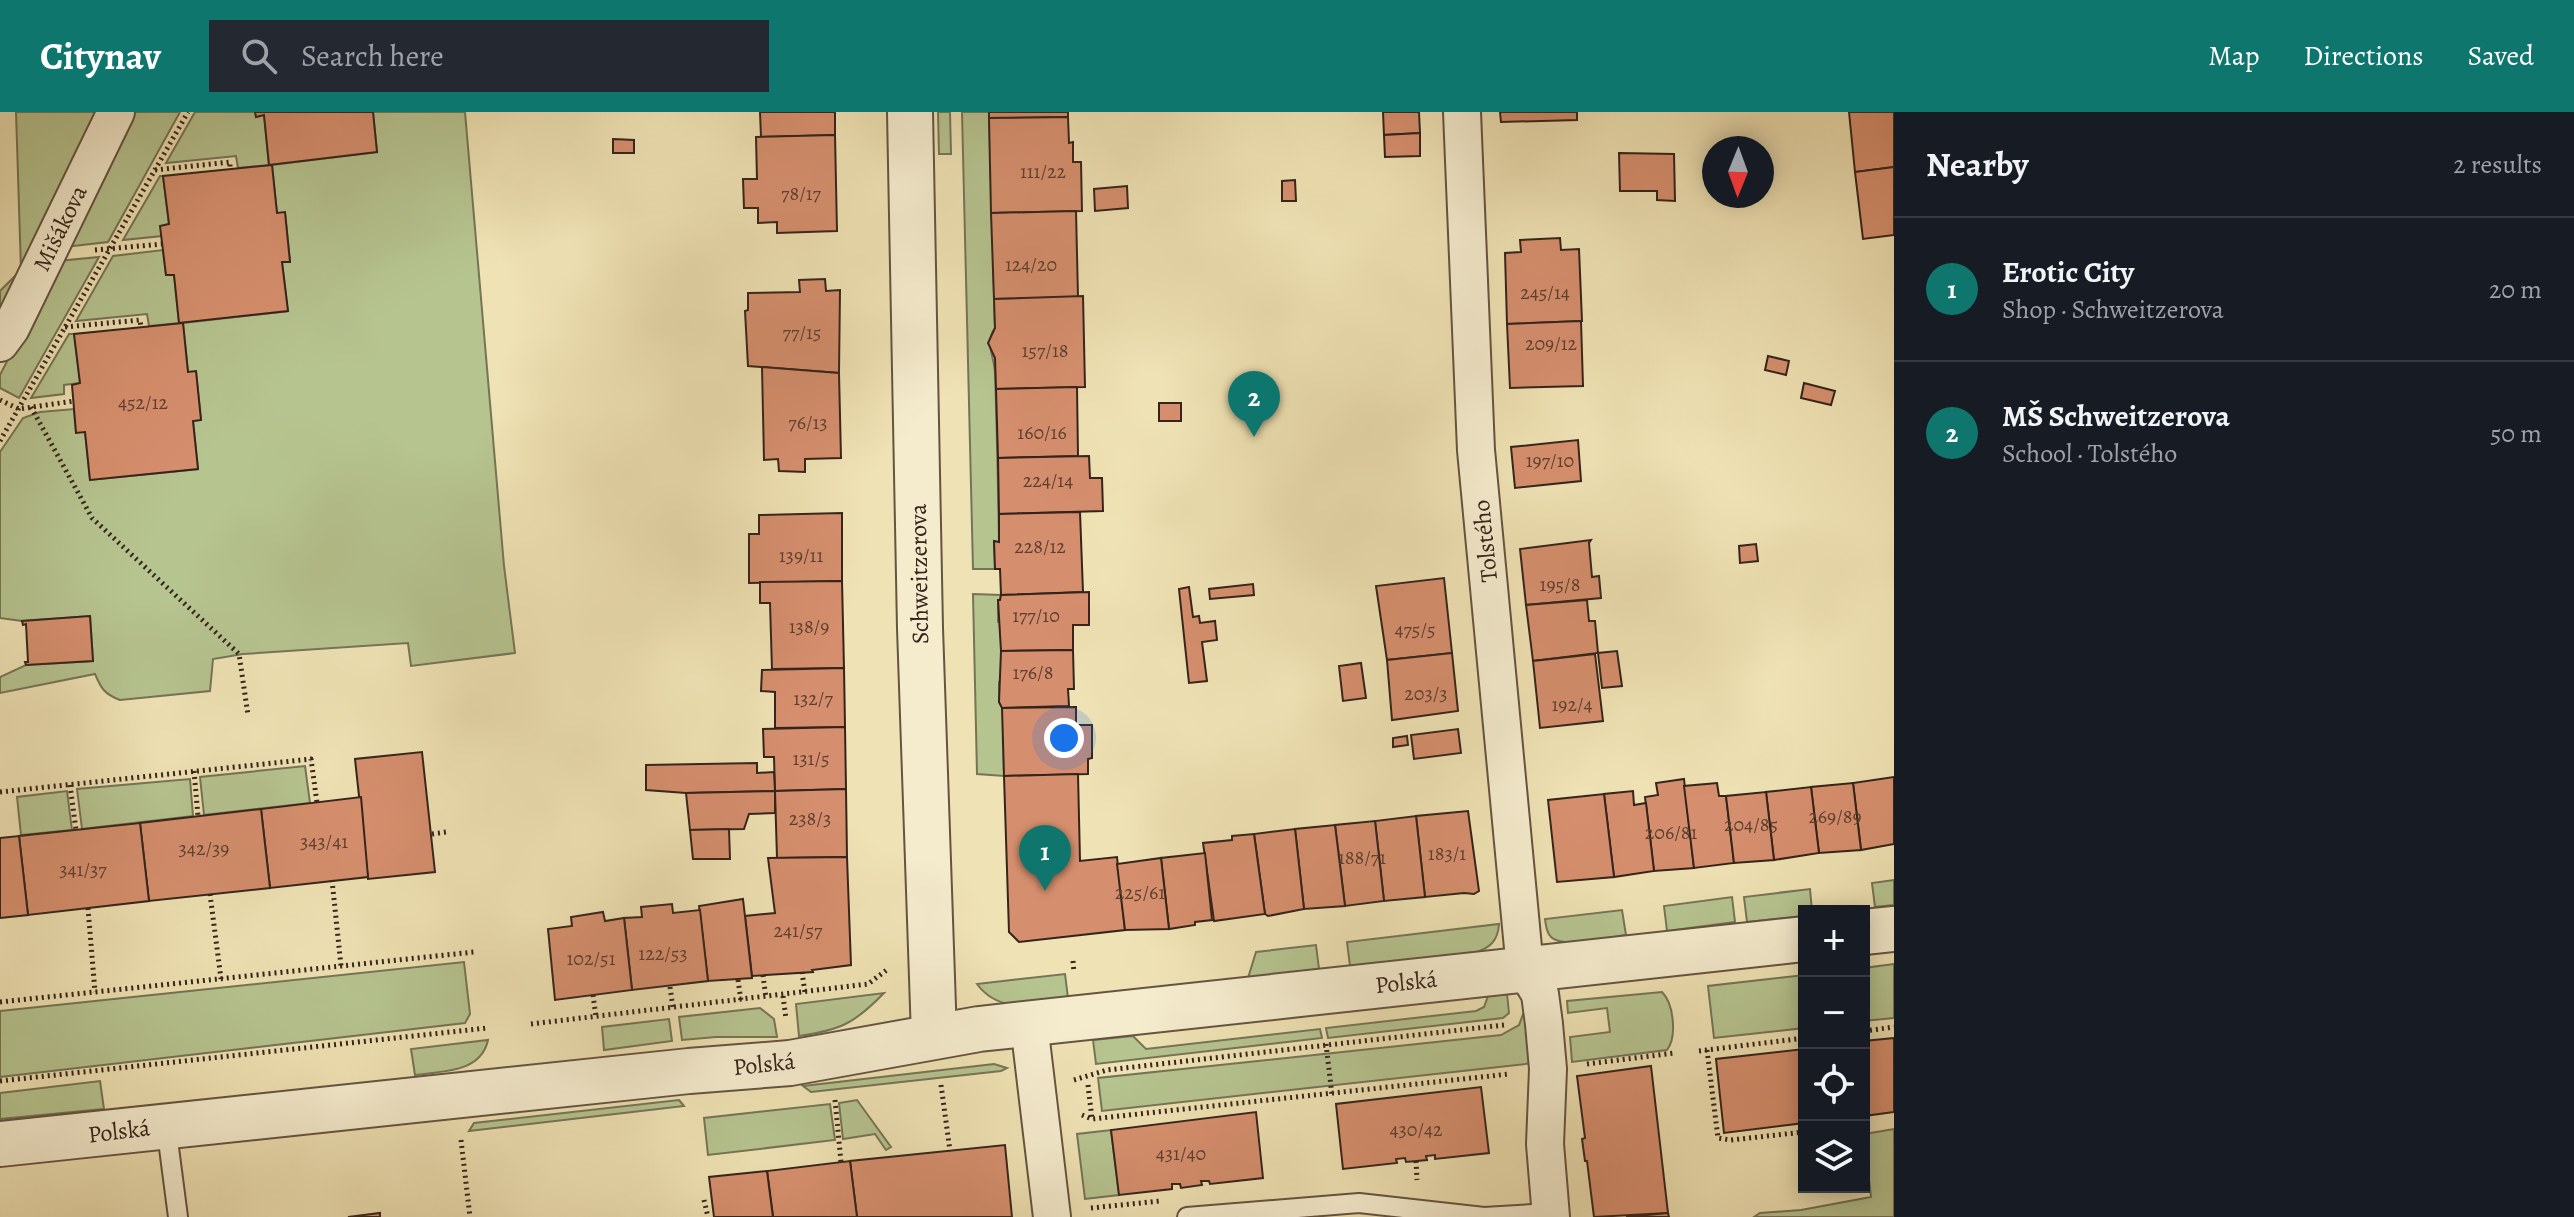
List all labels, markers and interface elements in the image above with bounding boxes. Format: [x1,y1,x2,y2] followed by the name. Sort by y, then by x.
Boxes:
[209,20,769,92] search box
[40,30,161,82] text: Citynav
[237,34,281,78] icon: search
[301,36,444,76] text: Search here
[2208,37,2259,75] text: Map
[2303,37,2424,75] text: Directions
[2468,37,2534,75] text: Saved
[1702,136,1774,208] north arrow
[1926,141,2029,188] text: Nearby
[2453,147,2542,182] text: 2 results
[1020,158,1067,185] house number: 111/22
[25,179,95,276] street label: Mišákova
[781,180,822,207] house number: 78/17
[1005,251,1057,278] house number: 124/20
[2002,252,2134,292] text: Erotic City
[1947,272,1957,307] text: 1
[2489,272,2542,307] text: 20 m
[1520,279,1570,306] house number: 245/14
[2002,292,2224,327] text: Shop · Schweitzerova
[783,319,821,346] house number: 77/15
[1525,330,1578,357] house number: 209/12
[1022,337,1068,364] house number: 157/18
[1228,371,1280,437] pin: 2
[118,389,169,416] house number: 452/12
[2002,396,2230,436] text: MŠ Schweitzerova
[788,409,828,436] house number: 76/13
[1946,416,1958,451] text: 2
[2490,416,2542,451] text: 50 m
[1017,419,1067,446] house number: 160/16
[2002,436,2177,471] text: School · Tolstého
[1526,447,1574,474] house number: 197/10
[1023,467,1073,494] house number: 224/14
[1465,498,1505,584] street label: Tolstého
[902,503,936,645] street label: Schweitzerova
[1014,533,1066,560] house number: 228/12
[779,542,823,569] house number: 139/11
[1540,571,1580,598] house number: 195/8
[1012,602,1060,629] house number: 177/10
[789,613,829,640] house number: 138/9
[1394,616,1436,643] house number: 475/5
[1013,659,1053,686] house number: 176/8
[1404,680,1448,707] house number: 203/3
[793,685,833,712] house number: 132/7
[1551,691,1593,718] house number: 192/4
[1044,718,1084,758] your location
[792,745,830,772] house number: 131/5
[1808,803,1862,830] house number: 269/89
[789,805,831,832] house number: 238/3
[1724,811,1778,838] house number: 204/85
[1645,819,1697,846] house number: 206/81
[1019,825,1071,891] pin: 1
[300,828,348,855] house number: 343/41
[179,835,229,862] house number: 342/39
[1428,840,1466,867] house number: 183/1
[1338,844,1386,871] house number: 188/71
[59,856,107,883] house number: 341/37
[1115,879,1165,906] house number: 225/61
[1798,905,1870,1193] map controls
[1798,905,1870,977] button: +
[774,917,823,944] house number: 241/57
[638,940,688,967] house number: 122/53
[566,945,616,972] house number: 102/51
[1373,963,1439,1001] street label: Polská
[1798,977,1870,1049] button: −
[731,1045,797,1083] street label: Polská
[1798,1049,1870,1121] button: locate
[86,1111,153,1151] street label: Polská
[1389,1116,1443,1143] house number: 430/42
[1798,1121,1870,1193] button: layers
[1156,1140,1206,1167] house number: 431/40

